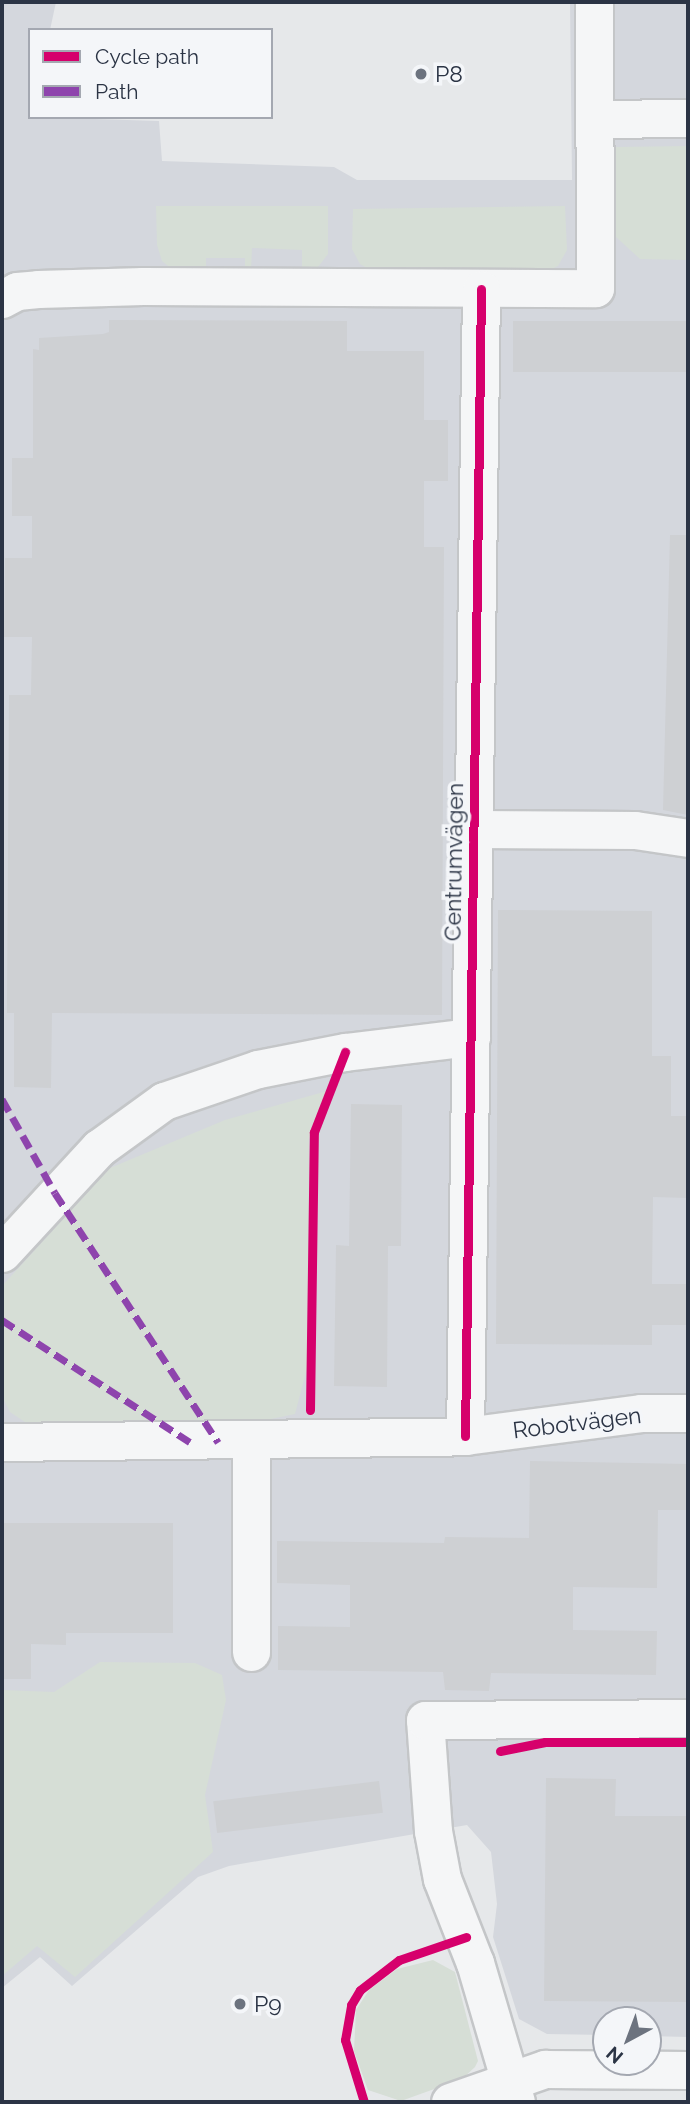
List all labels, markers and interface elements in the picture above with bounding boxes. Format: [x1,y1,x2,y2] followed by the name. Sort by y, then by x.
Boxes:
[28,28,273,119] legend
[95,44,199,69] text: Cycle path
[435,60,463,88] place label: P8
[413,66,429,82] marker: P8
[95,79,139,104] text: Path
[439,783,469,941] street label: Centrumvägen
[511,1401,643,1445] street label: Robotvägen
[254,1990,282,2018] place label: P9
[232,1996,248,2012] marker: P9
[592,2006,662,2076] north arrow
[602,2042,627,2068] text: N

